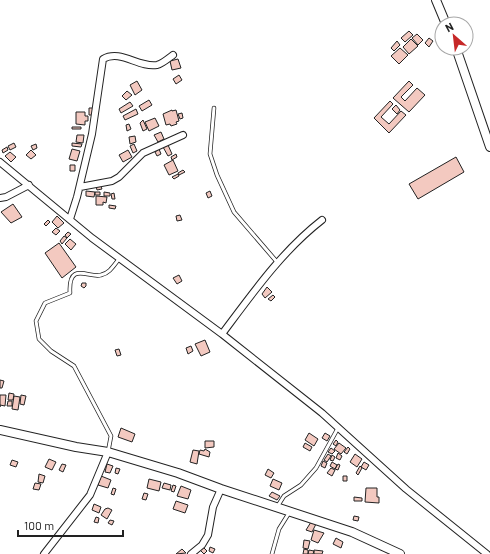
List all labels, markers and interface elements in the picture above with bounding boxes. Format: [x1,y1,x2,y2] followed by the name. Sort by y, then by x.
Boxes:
[434,16,474,56] north arrow
[443,19,455,34] text: N
[18,512,123,538] scale bar
[24,518,54,532] text: 100 m

